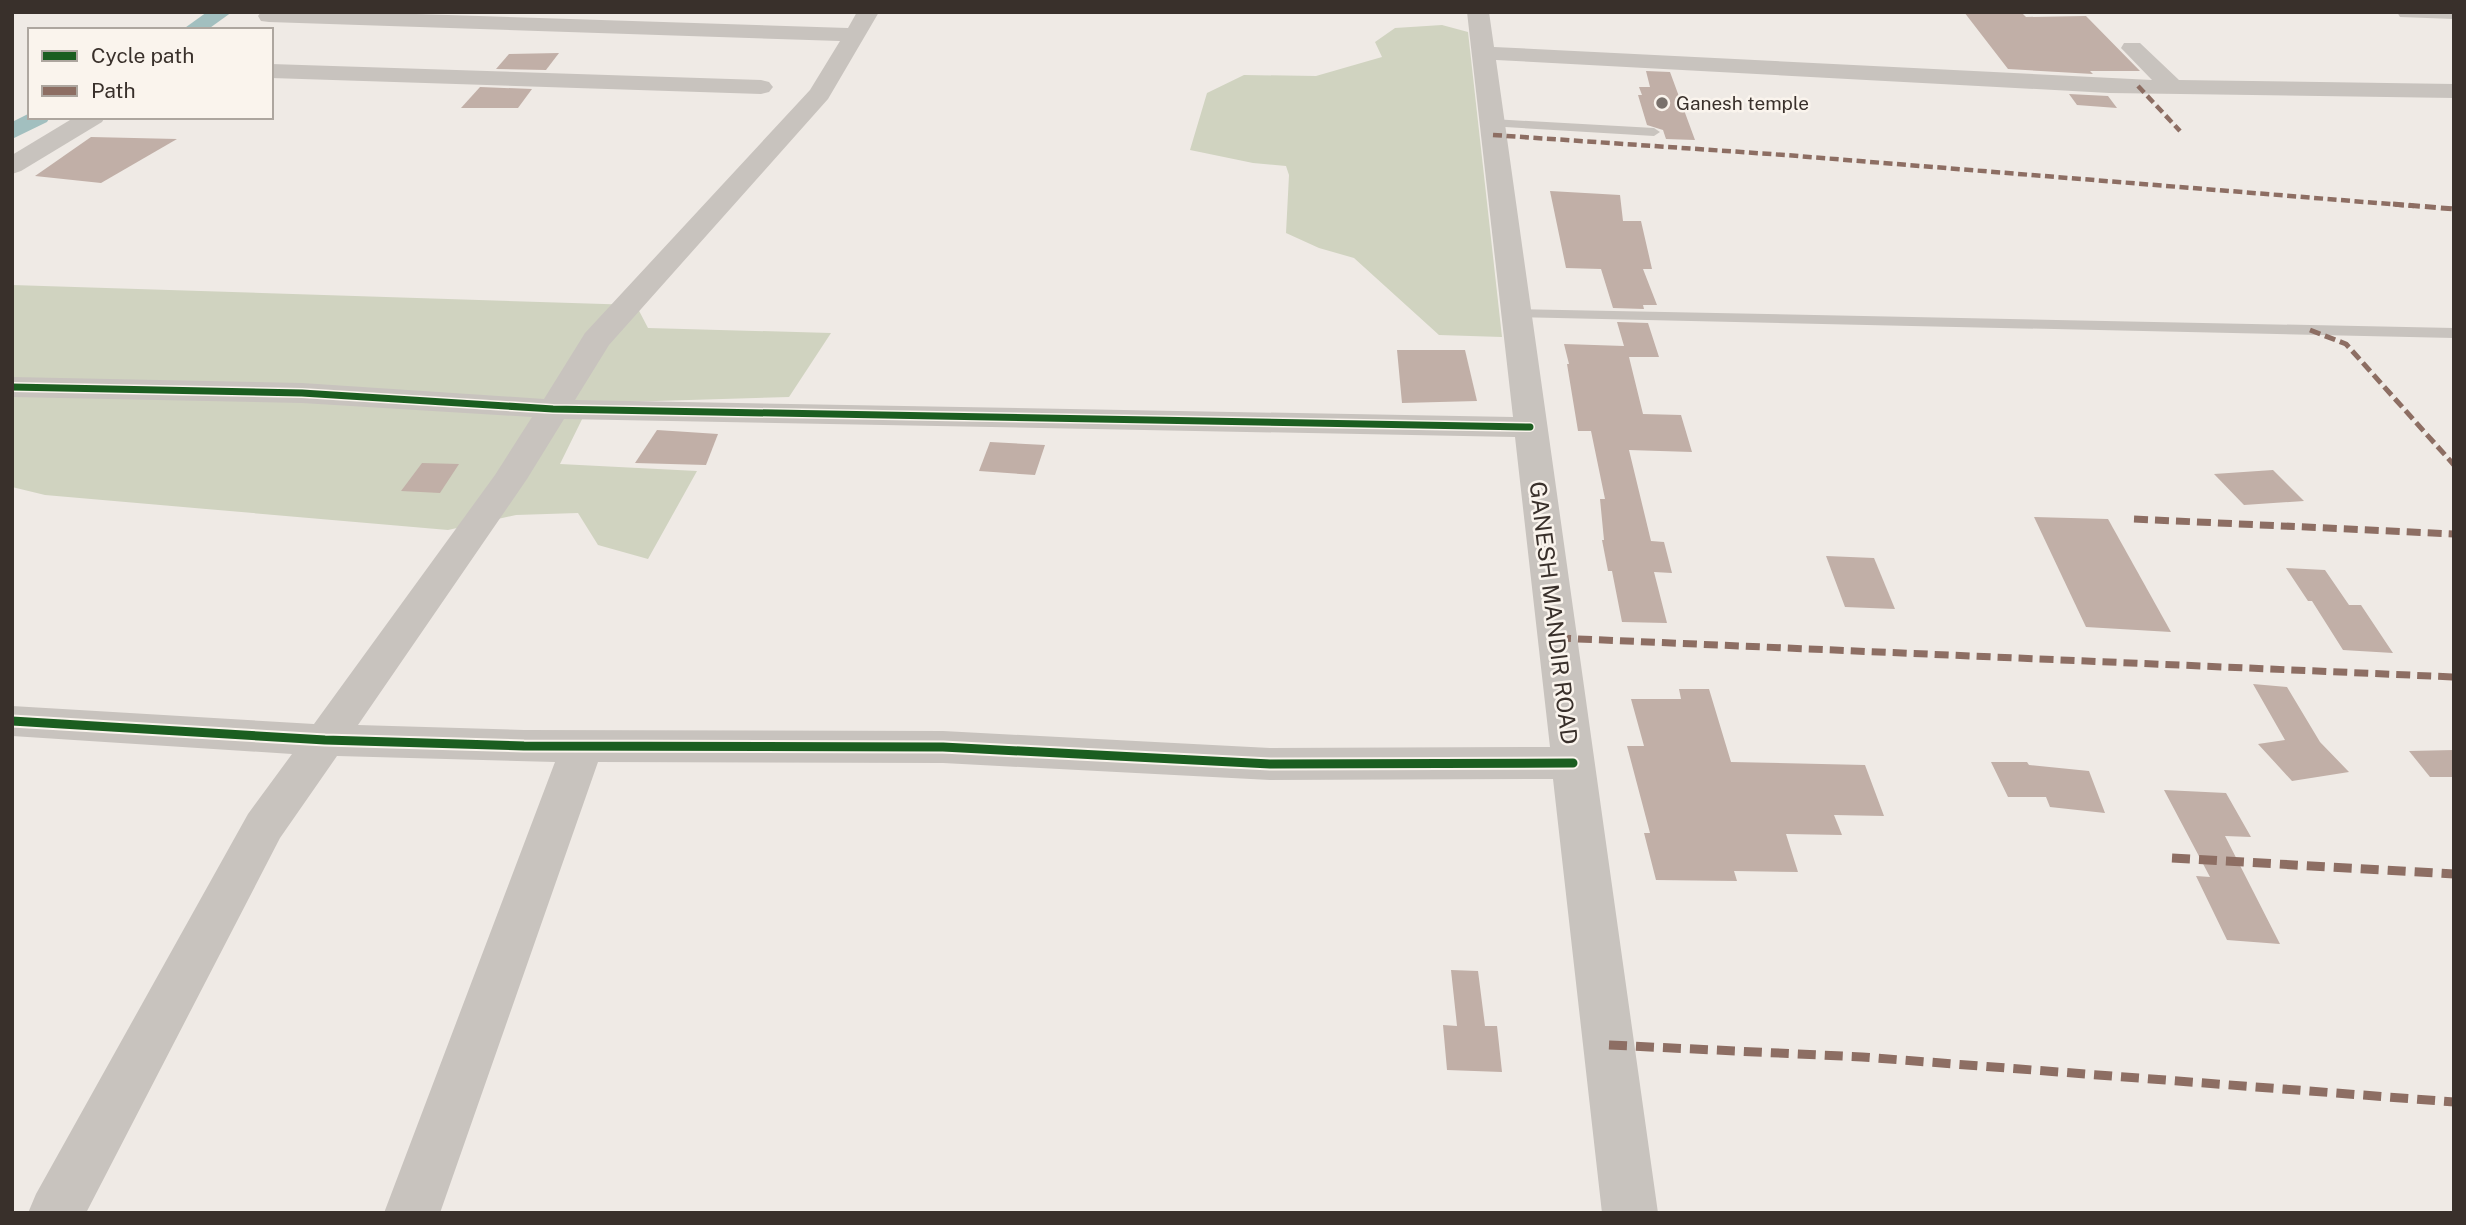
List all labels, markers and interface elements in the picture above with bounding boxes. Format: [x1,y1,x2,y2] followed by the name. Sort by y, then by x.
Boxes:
[28,28,273,119] legend
[91,43,194,68] text: Cycle path
[91,78,136,103] text: Path
[1676,92,1809,114] place label: Ganesh temple
[1654,95,1670,111] marker: Ganesh temple
[1524,480,1584,746] street label: GANESH MANDIR ROAD

